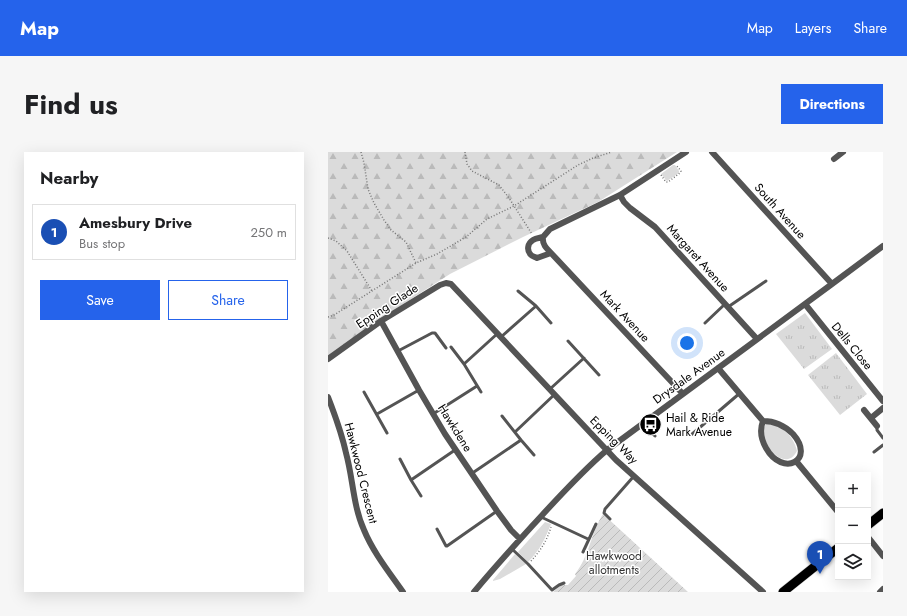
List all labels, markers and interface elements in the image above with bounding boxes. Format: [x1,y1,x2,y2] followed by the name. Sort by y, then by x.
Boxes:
[20,15,59,42] text: Map
[747,18,773,38] text: Map
[795,18,831,38] text: Layers
[853,18,887,38] text: Share
[24,84,118,125] text: Find us
[781,84,883,124] button: Directions
[40,166,98,190] text: Nearby
[750,179,810,243] street label: South Avenue
[79,212,192,234] text: Amesbury Drive
[663,220,733,296] street label: Margaret Avenue
[51,223,57,242] text: 1
[250,223,287,242] text: 250 m
[79,234,125,253] text: Bus stop
[352,279,422,333] street label: Epping Glade
[40,280,160,320] button: Save
[168,280,288,320] button: Share
[596,286,654,346] street label: Mark Avenue
[827,318,877,374] street label: Dells Close
[677,333,697,353] your location
[649,344,729,408] street label: Drysdale Avenue
[433,401,477,455] street label: Hawkdene
[666,409,732,441] place label: Hail & Ride Mark Avenue
[586,412,643,469] street label: Epping Way
[637,412,663,438] bus stop icon: Hail & Ride Mark Avenue
[340,421,382,526] street label: Hawkwood Crescent
[835,472,871,580] map controls
[835,472,871,508] button: +
[835,508,871,544] button: −
[807,541,833,574] pin: 1
[835,544,871,580] button: layers
[586,547,642,579] park label: Hawkwood allotments

